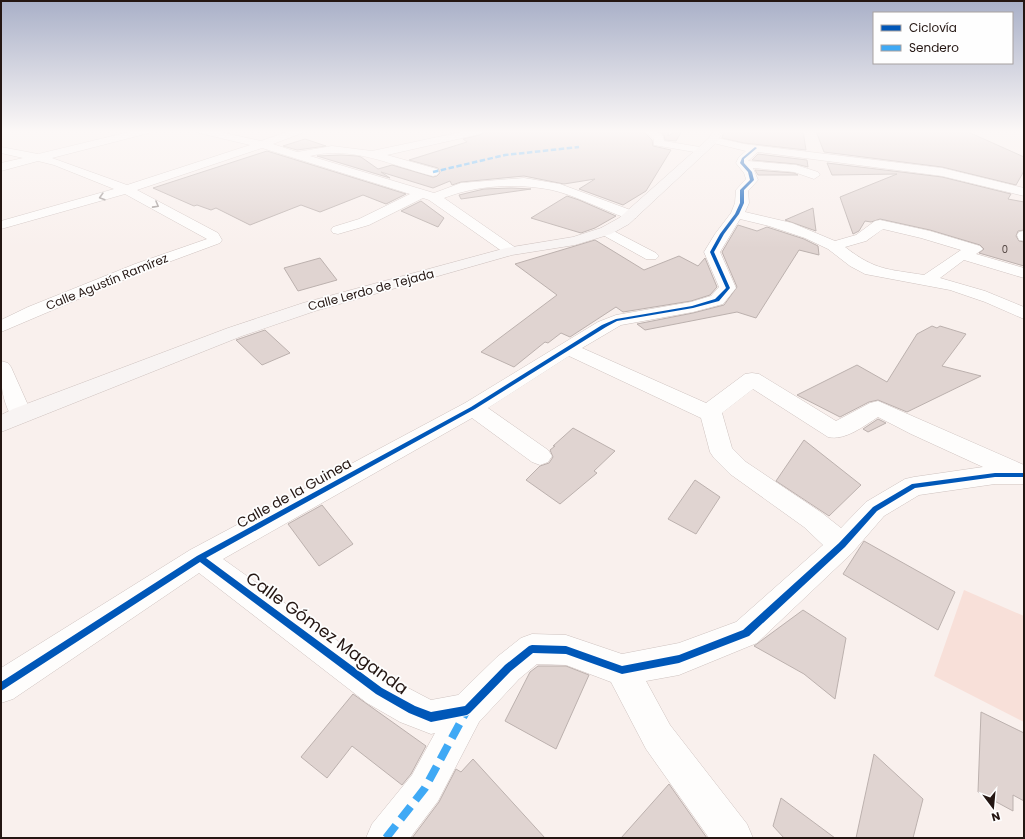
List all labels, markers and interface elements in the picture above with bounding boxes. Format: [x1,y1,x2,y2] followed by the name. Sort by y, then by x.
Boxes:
[873,12,1013,64] legend
[909,19,957,36] text: Ciclovía
[909,39,959,56] text: Sendero
[99,192,106,201] one-way arrow
[151,200,159,207] one-way arrow
[1002,242,1008,257] house number: 0
[43,249,170,314] street label: Calle Agustín Ramírez
[306,264,436,315] street label: Calle Lerdo de Tejada
[233,453,355,533] street label: Calle de la Guinea
[241,566,413,700] street label: Calle Gómez Maganda
[973,787,1013,827] north arrow
[990,808,1002,825] text: N

